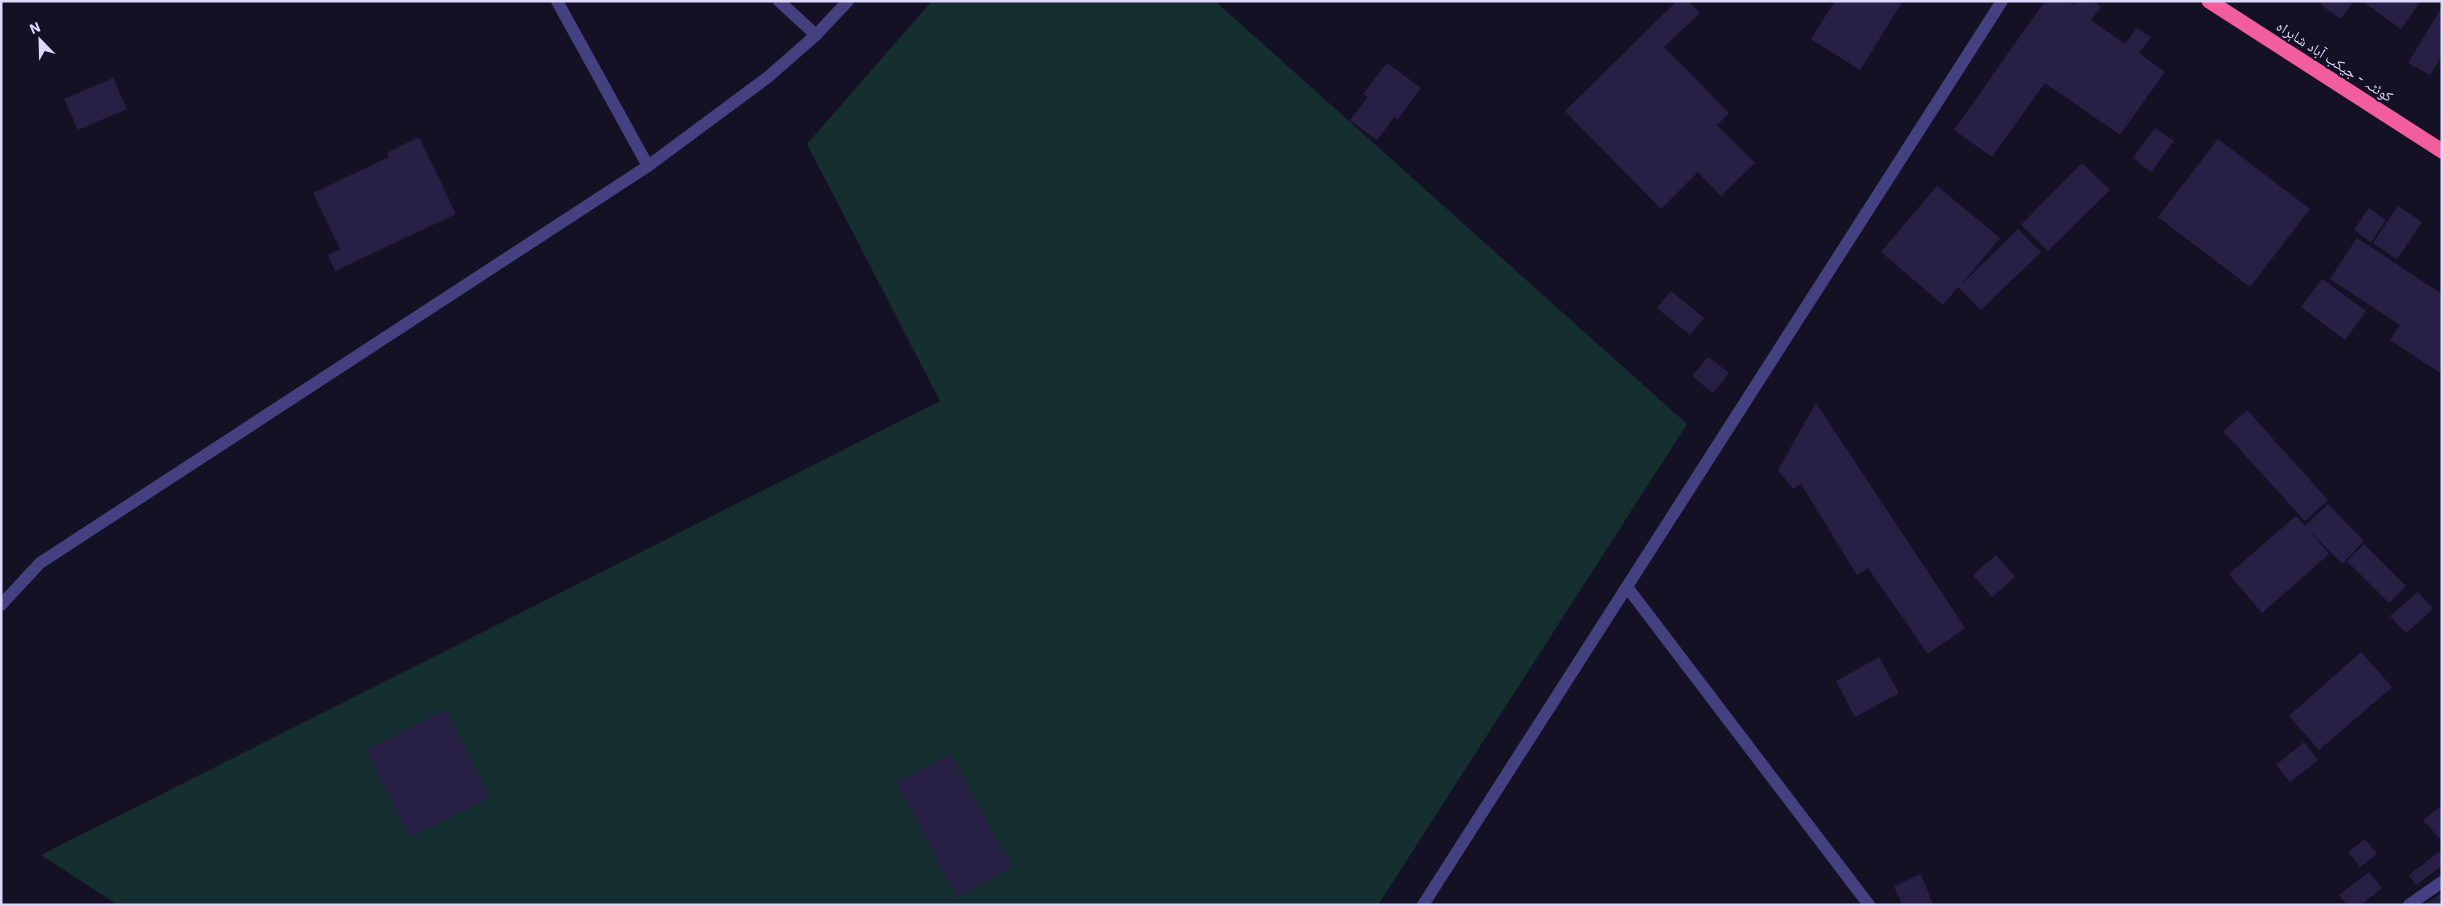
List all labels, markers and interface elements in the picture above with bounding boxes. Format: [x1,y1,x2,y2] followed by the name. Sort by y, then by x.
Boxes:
[15,15,65,65] north arrow
[2273,16,2397,106] street label: کوئٹہ - جیکب آباد شاہراہ
[27,18,43,38] text: N

